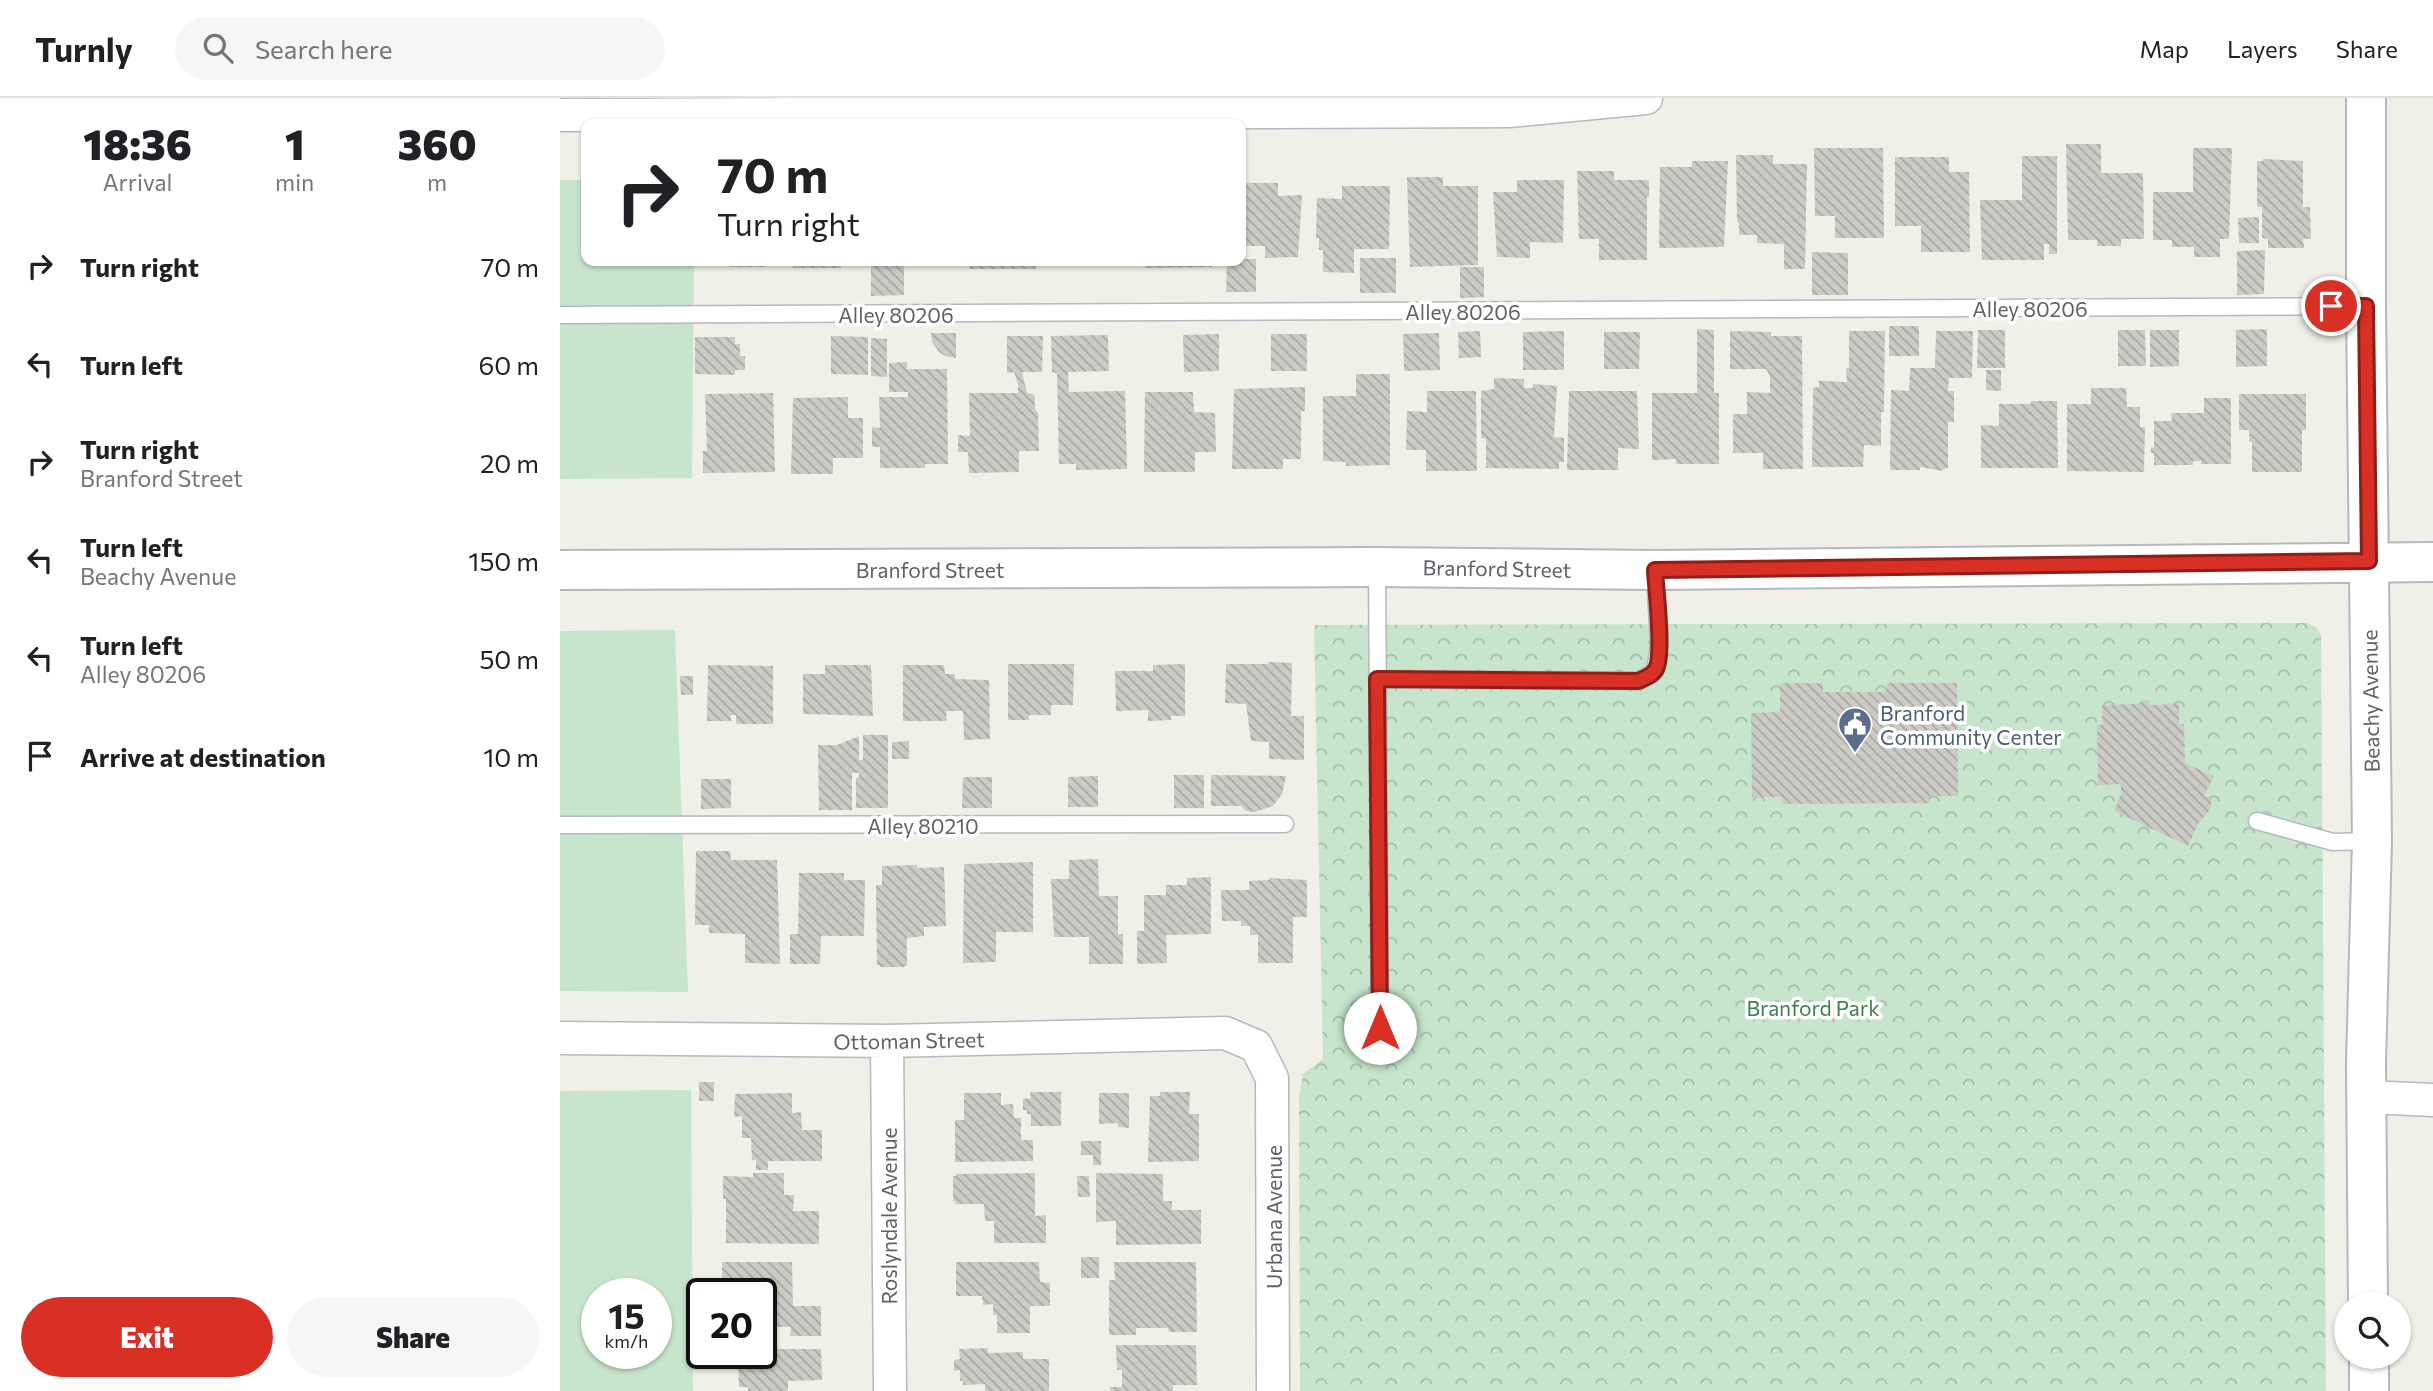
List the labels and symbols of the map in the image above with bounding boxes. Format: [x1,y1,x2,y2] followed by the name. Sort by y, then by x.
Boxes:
[2301,276,2361,336] pin
[1972,296,2088,321] street label: Alley 80206
[1405,299,1521,324] street label: Alley 80206
[838,302,954,327] street label: Alley 80206
[1422,554,1572,582] street label: Branford Street
[856,557,1004,582] street label: Branford Street
[2356,629,2384,773] street label: Beachy Avenue
[1880,700,2062,749] place label: Branford Community Center
[1836,705,1874,754] public building icon: Branford Community Center
[867,813,979,838] street label: Alley 80210
[1343,991,1417,1065] position arrow
[1746,995,1880,1020] park label: Branford Park
[833,1026,985,1054] street label: Ottoman Street
[876,1127,901,1305] street label: Roslyndale Avenue
[1261,1145,1286,1289] street label: Urbana Avenue
[686,1278,777,1369] speed limit sign: 20

